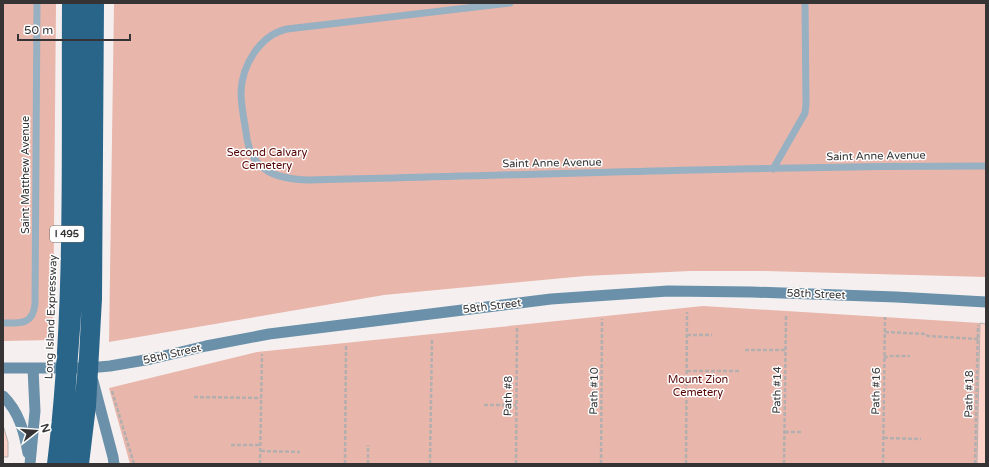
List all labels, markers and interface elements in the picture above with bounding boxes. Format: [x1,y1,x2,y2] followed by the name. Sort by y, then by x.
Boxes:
[18,16,130,42] scale bar
[24,23,53,37] text: 50 m
[19,116,32,234] street label: Saint Matthew Avenue
[227,146,307,172] park label: Second Calvary Cemetery
[826,149,926,163] street label: Saint Anne Avenue
[502,156,602,170] street label: Saint Anne Avenue
[50,226,84,242] road number: I 495
[42,254,60,379] street label: Long Island Expressway
[786,286,846,302] street label: 58th Street
[462,296,522,316] street label: 58th Street
[142,341,202,367] street label: 58th Street
[770,366,784,414] street label: Path #14
[587,367,601,415] street label: Path #10
[869,367,883,415] street label: Path #16
[962,370,976,418] street label: Path #18
[668,373,728,399] park label: Mount Zion Cemetery
[501,376,515,416] street label: Path #8
[16,411,56,451] north arrow
[38,422,53,434] text: N

